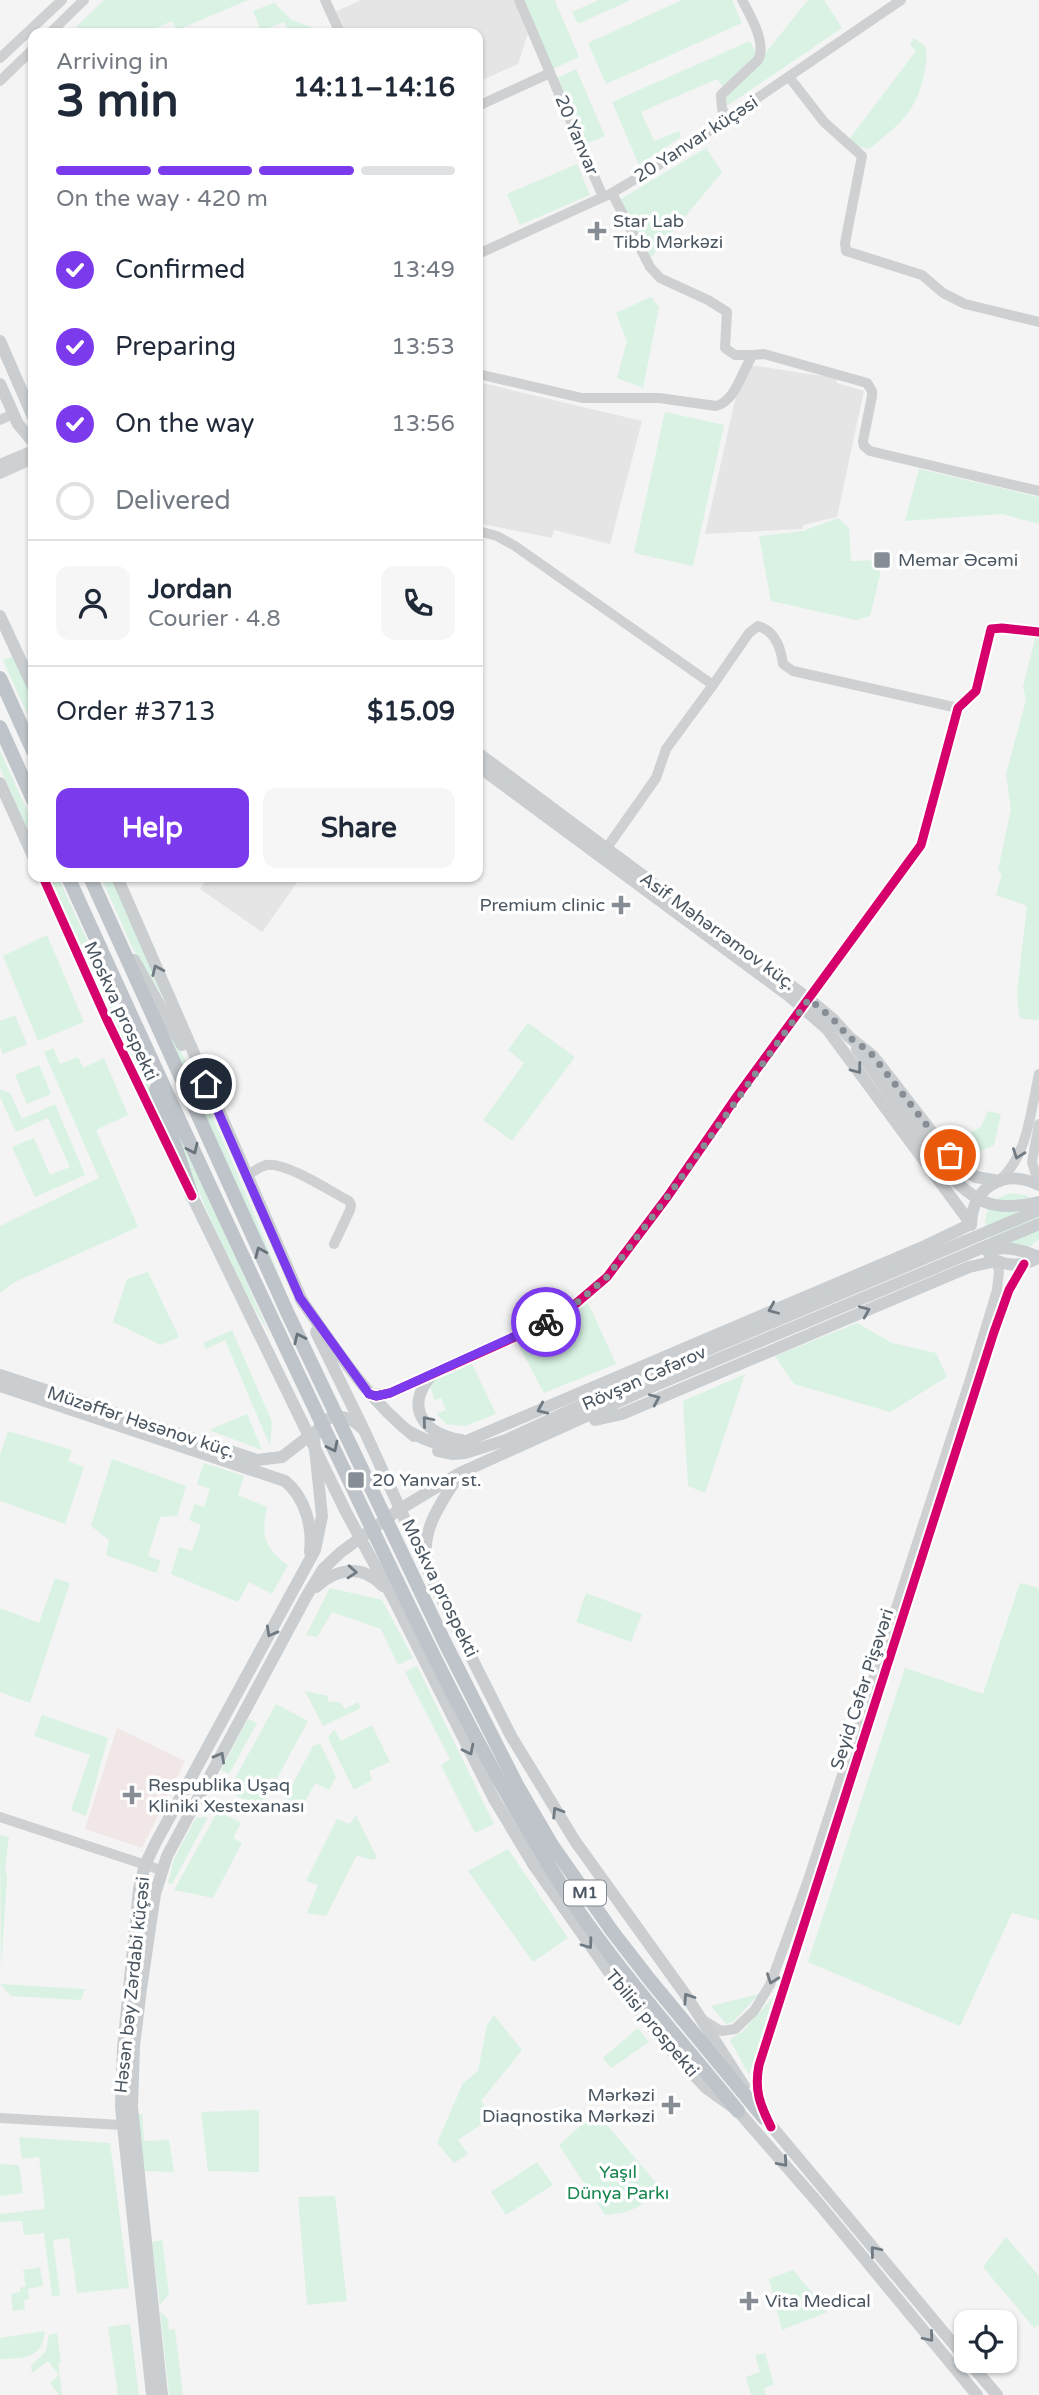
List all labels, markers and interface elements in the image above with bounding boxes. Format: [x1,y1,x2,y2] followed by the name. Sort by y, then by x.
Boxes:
[56,48,169,76] text: Arriving in
[293,72,455,103] text: 14:11–14:16
[56,74,179,129] text: 3 min
[630,91,762,187] street label: 20 Yanvar küçəsi
[550,92,604,178] street label: 20 Yanvar
[56,185,268,213] text: On the way · 420 m
[613,210,723,253] place label: Star Lab Tibb Mәrkәzi
[587,221,607,241] marker: Star Lab Tibb Mәrkәzi
[56,251,94,289] icon: check
[115,254,245,285] text: Confirmed
[391,256,455,284] text: 13:49
[56,328,94,366] icon: check
[115,331,236,362] text: Preparing
[391,333,455,361] text: 13:53
[56,405,94,443] icon: check
[115,408,255,439] text: On the way
[391,410,455,438] text: 13:56
[115,485,231,516] text: Delivered
[898,549,1018,571] place label: Memar Əcəmi
[872,550,892,570] marker: Memar Əcəmi
[56,566,130,640] button: person
[381,566,455,640] button: phone
[148,574,232,605] text: Jordan
[148,605,281,633] text: Courier · 4.8
[56,696,216,727] text: Order #3713
[367,696,455,727] text: $15.09
[56,788,249,868] button: Help
[263,788,455,868] button: Share
[636,867,800,995] street label: Asif Məhərrəmov küç.
[479,894,605,916] place label: Premium clinic
[611,895,631,915] marker: Premium clinic
[79,938,163,1084] street label: Moskva prospekti
[151,965,165,977] one-way arrow
[176,1054,236,1114] pin
[849,1062,861,1074] one-way arrow
[187,1065,225,1103] icon: home
[920,1125,980,1185] pin
[931,1136,969,1174] icon: bag
[185,1142,199,1155] one-way arrow
[1012,1147,1026,1159] one-way arrow
[254,1247,268,1259] one-way arrow
[511,1287,581,1357] courier
[768,1301,780,1315] one-way arrow
[527,1303,565,1341] icon: bike
[858,1305,870,1319] one-way arrow
[293,1333,307,1345] one-way arrow
[579,1341,710,1415] street label: Rövşən Cəfərov
[45,1381,237,1463] street label: Müzəffər Həsənov küç.
[649,1394,661,1408] one-way arrow
[537,1401,549,1415] one-way arrow
[422,1416,435,1429] one-way arrow
[325,1440,339,1453] one-way arrow
[372,1469,482,1491] place label: 20 Yanvar st.
[346,1470,366,1490] marker: 20 Yanvar st.
[397,1515,483,1661] street label: Moskva prospekti
[347,1564,358,1579] one-way arrow
[826,1606,898,1772] street label: Seyid Cəfər Pişəvəri
[266,1625,279,1637] one-way arrow
[461,1743,475,1755] one-way arrow
[211,1752,225,1764] one-way arrow
[148,1774,304,1817] place label: Respublika Uşaq Kliniki Xestexanası
[122,1785,142,1805] marker: Respublika Uşaq Kliniki Xestexanası
[552,1807,565,1820] one-way arrow
[110,1876,154,2094] street label: Həsən bəy Zərdabi küçəsi
[564,1881,606,1906] road number: M1
[580,1936,592,1949] one-way arrow
[601,1965,703,2081] street label: Tbilisi prospekti
[766,1972,780,1984] one-way arrow
[684,1993,696,2006] one-way arrow
[482,2084,655,2127] place label: Mərkəzi Diaqnostika Mərkəzi
[661,2095,681,2115] marker: Mərkəzi Diaqnostika Mərkəzi
[775,2154,787,2167] one-way arrow
[567,2161,669,2204] park label: Yaşıl Dünya Parkı
[870,2246,883,2258] one-way arrow
[765,2290,871,2312] place label: Vita Medical
[739,2291,759,2311] marker: Vita Medical
[954,2310,1017,2373] map controls
[954,2310,1017,2373] button: locate
[921,2329,933,2342] one-way arrow

